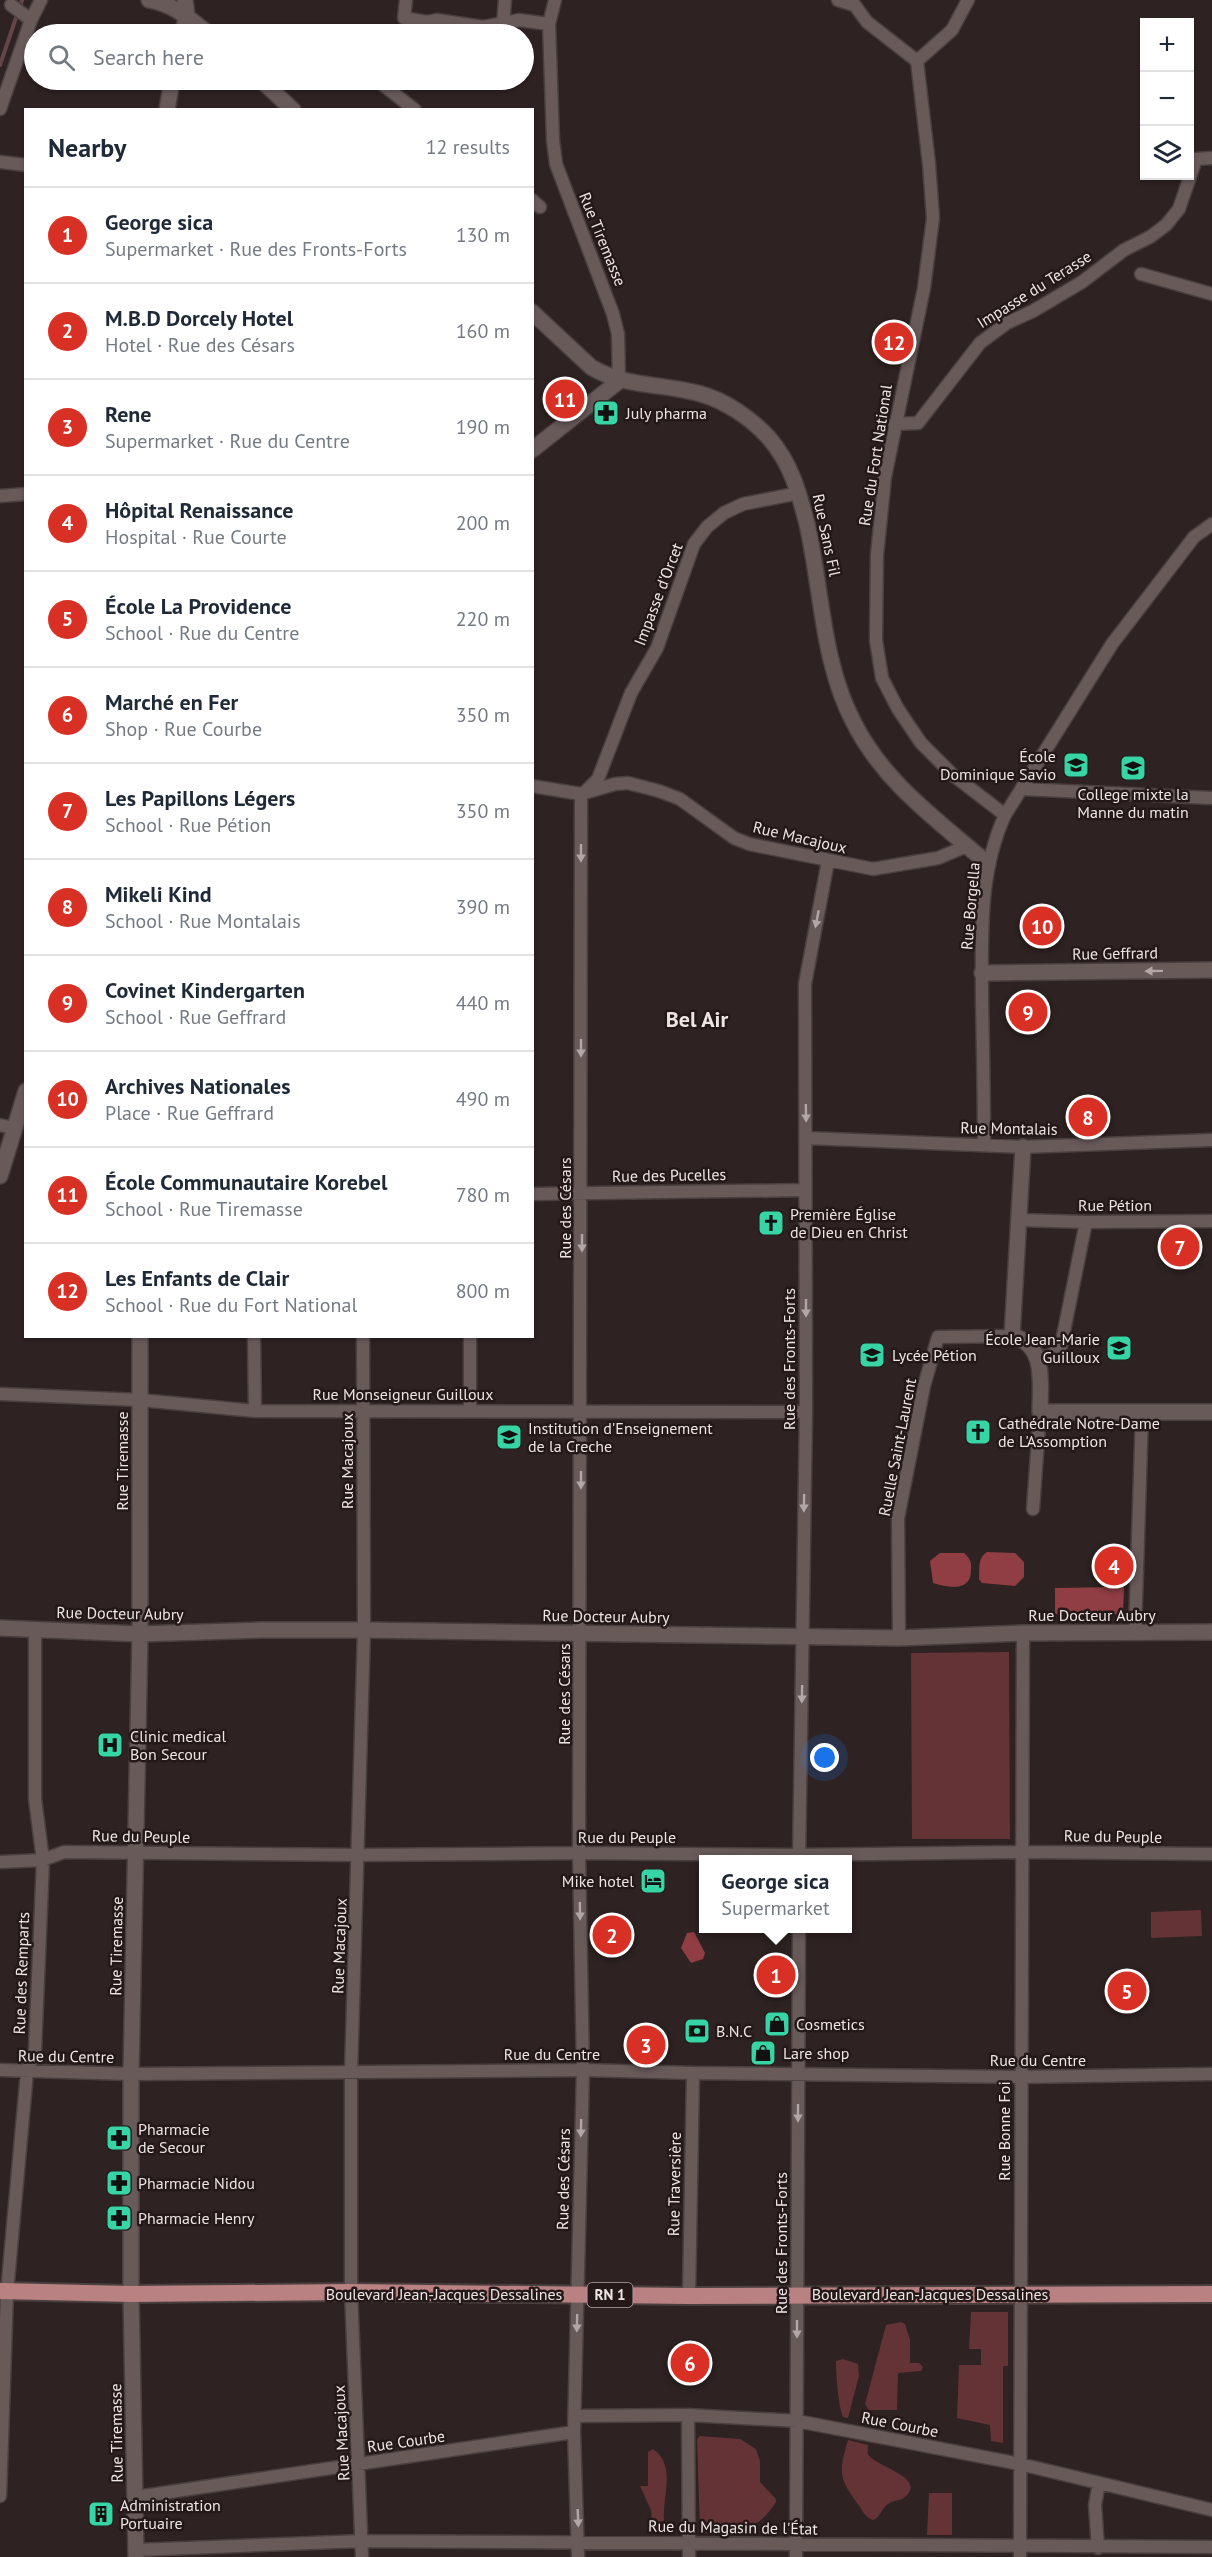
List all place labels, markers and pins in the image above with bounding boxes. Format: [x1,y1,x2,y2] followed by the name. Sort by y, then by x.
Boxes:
[874,320,914,364] pin: 12
[546,376,584,422] pin: 11
[591,398,621,428] pharmacy icon: July pharma
[625,403,707,423] place label: July pharma
[940,746,1056,784] place label: École Dominique Savio
[1061,750,1091,780] school or university icon: École Dominique Savio
[1118,753,1148,783] school or university icon: College mixte la Manne du matin
[1077,784,1189,822] place label: College mixte la Manne du matin
[1022,904,1062,948] pin: 10
[1008,990,1048,1034] pin: 9
[1068,1094,1108,1140] pin: 8
[790,1204,908,1242] place label: Première Église de Dieu en Christ
[756,1208,786,1238] church icon: Première Église de Dieu en Christ
[1160,1224,1200,1270] pin: 7
[985,1329,1100,1367] place label: École Jean-Marie Guilloux
[1104,1333,1134,1363] school or university icon: École Jean-Marie Guilloux
[857,1340,887,1370] school or university icon: Lycée Pétion
[892,1345,977,1365] place label: Lycée Pétion
[998,1413,1160,1451] place label: Cathédrale Notre-Dame de L'Assomption
[963,1417,993,1447] church icon: Cathédrale Notre-Dame de L'Assomption
[528,1418,713,1456] place label: Institution d'Enseignement de la Creche
[494,1422,524,1452] school or university icon: Institution d'Enseignement de la Creche
[1094,1544,1134,1588] pin: 4
[130,1726,226,1764] place label: Clinic medical Bon Secour
[95,1730,125,1760] hospital icon: Clinic medical Bon Secour
[638,1866,668,1896] hotel icon: Mike hotel
[562,1871,634,1891] place label: Mike hotel
[592,1912,632,1958] pin: 2
[756,1952,796,1998] pin: 1
[1108,1968,1146,2014] pin: 5
[762,2009,792,2039] shop icon: Cosmetics
[796,2014,865,2034] place label: Cosmetics
[682,2016,712,2046] bank icon: B.N.C
[716,2021,752,2041] place label: B.N.C
[626,2022,666,2068] pin: 3
[748,2038,778,2068] shop icon: Lare shop
[783,2043,849,2063] place label: Lare shop
[138,2119,210,2157] place label: Pharmacie de Secour
[104,2123,134,2153] pharmacy icon: Pharmacie de Secour
[104,2168,134,2198] pharmacy icon: Pharmacie Nidou
[138,2173,255,2193] place label: Pharmacie Nidou
[104,2203,134,2233] pharmacy icon: Pharmacie Henry
[138,2208,255,2228] place label: Pharmacie Henry
[670,2340,710,2386] pin: 6
[120,2495,221,2533] place label: Administration Portuaire
[86,2499,116,2529] building icon: Administration Portuaire

